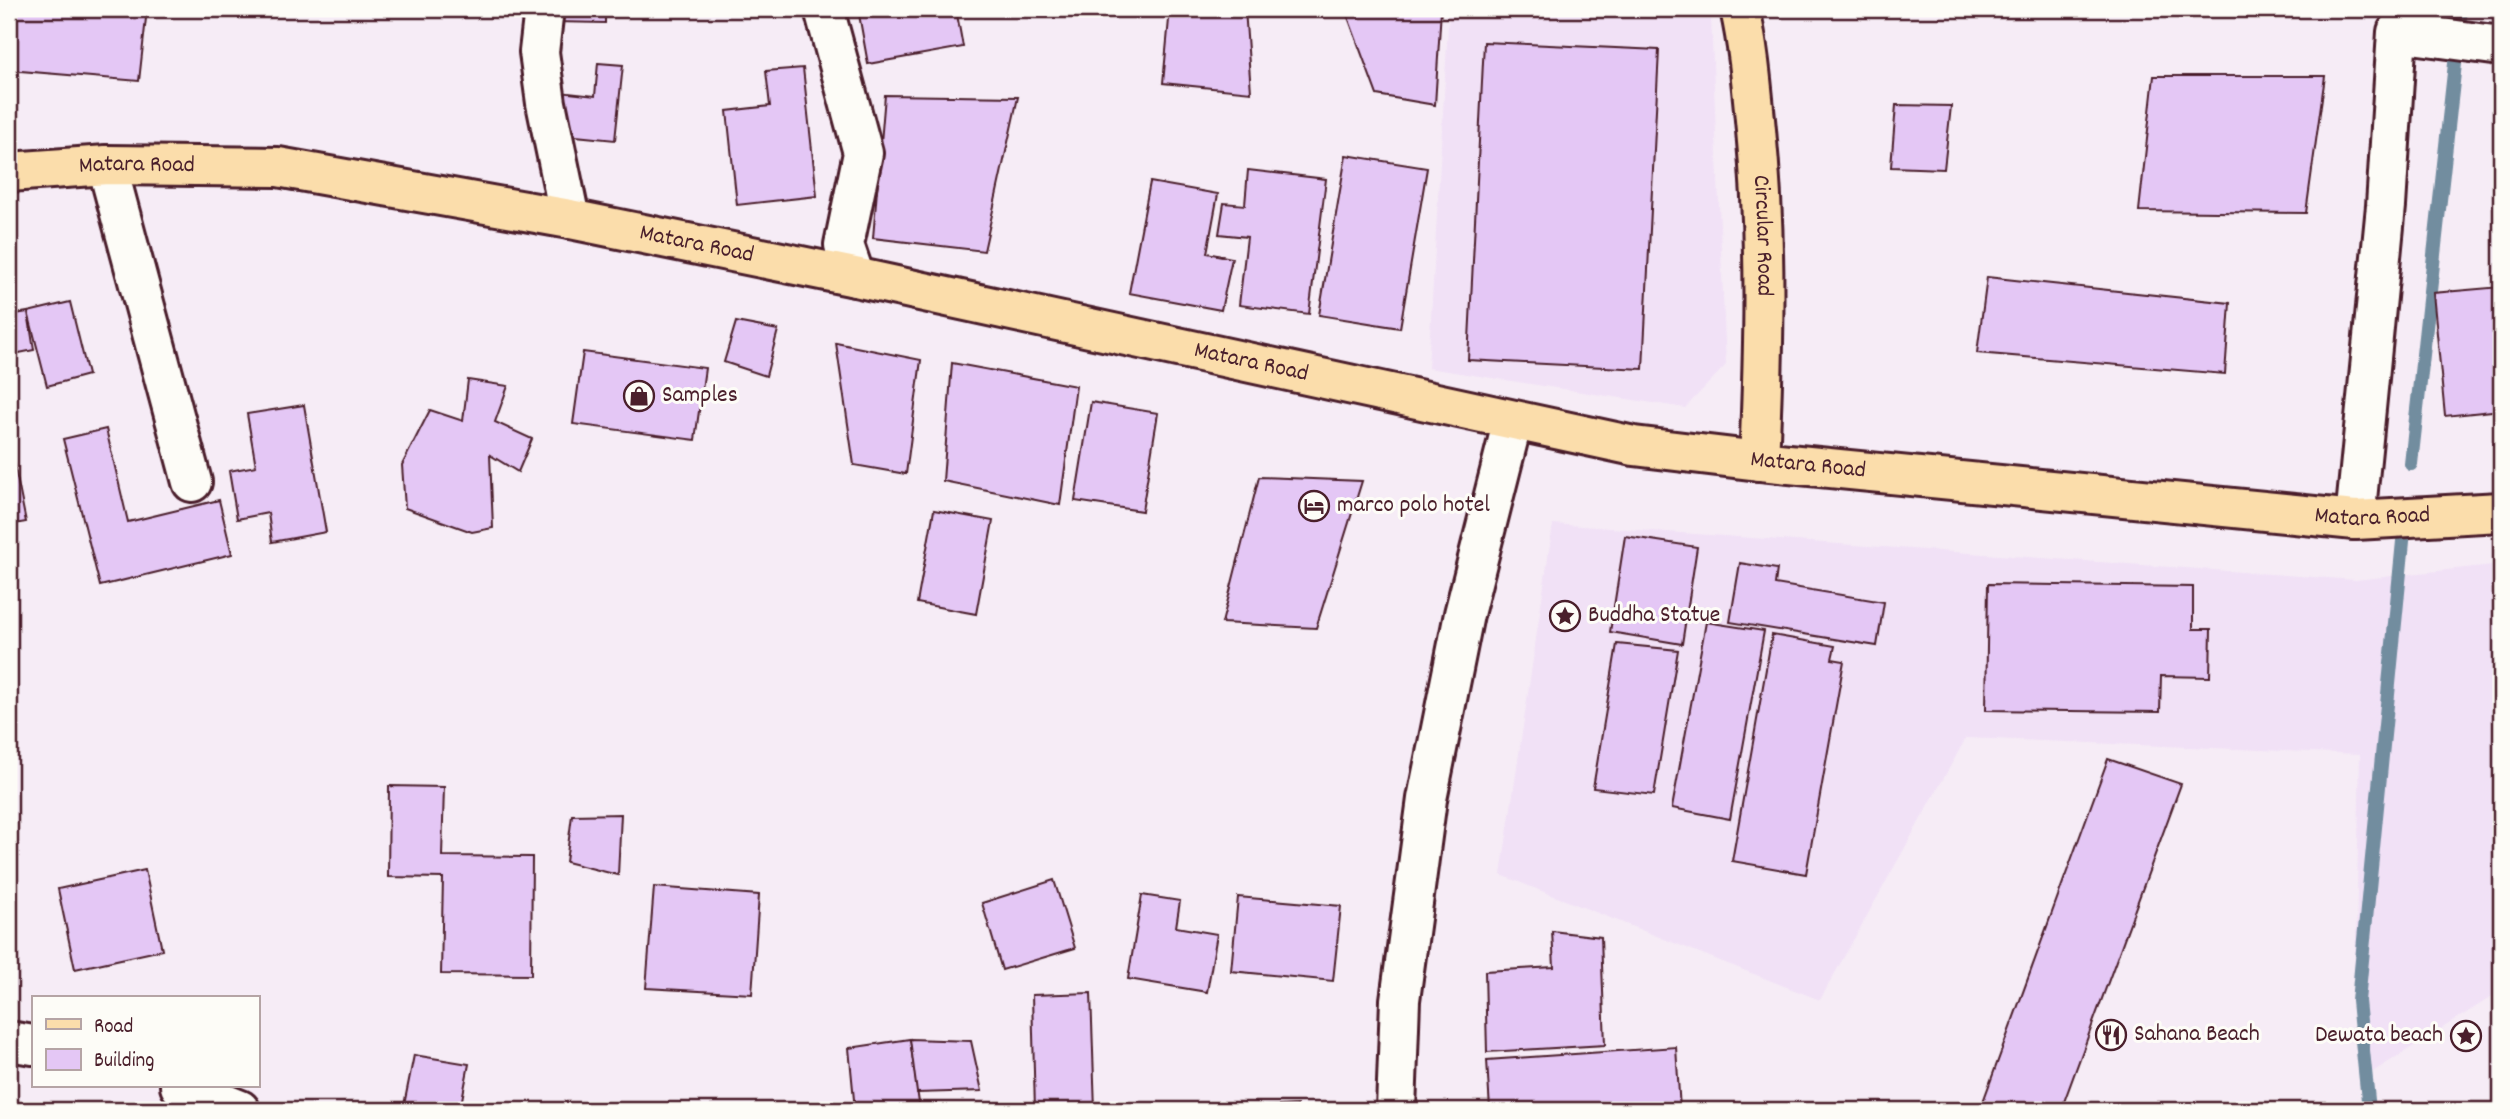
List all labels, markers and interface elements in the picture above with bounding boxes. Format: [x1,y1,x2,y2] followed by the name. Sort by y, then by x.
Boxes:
[78,148,195,184] street label: Matara Road
[1743,174,1781,296] street label: Circular Road
[636,217,757,273] street label: Matara Road
[1191,334,1311,392] street label: Matara Road
[622,379,656,413] shop icon: Samples
[662,379,738,413] place label: Samples
[1748,443,1867,488] street label: Matara Road
[1297,489,1331,523] hotel icon: marco polo hotel
[1337,489,1490,523] place label: marco polo hotel
[2313,499,2431,537] street label: Matara Road
[1548,599,1582,633] place icon: Buddha Statue
[1588,599,1720,633] place label: Buddha Statue
[32,996,259,1088] legend
[94,1013,133,1043] text: Road
[2094,1018,2128,1052] restaurant icon: Sahana Beach
[2134,1018,2260,1052] place label: Sahana Beach
[2315,1019,2443,1053] place label: Dewata beach
[2449,1019,2483,1053] place icon: Dewata beach
[94,1047,154,1077] text: Building

